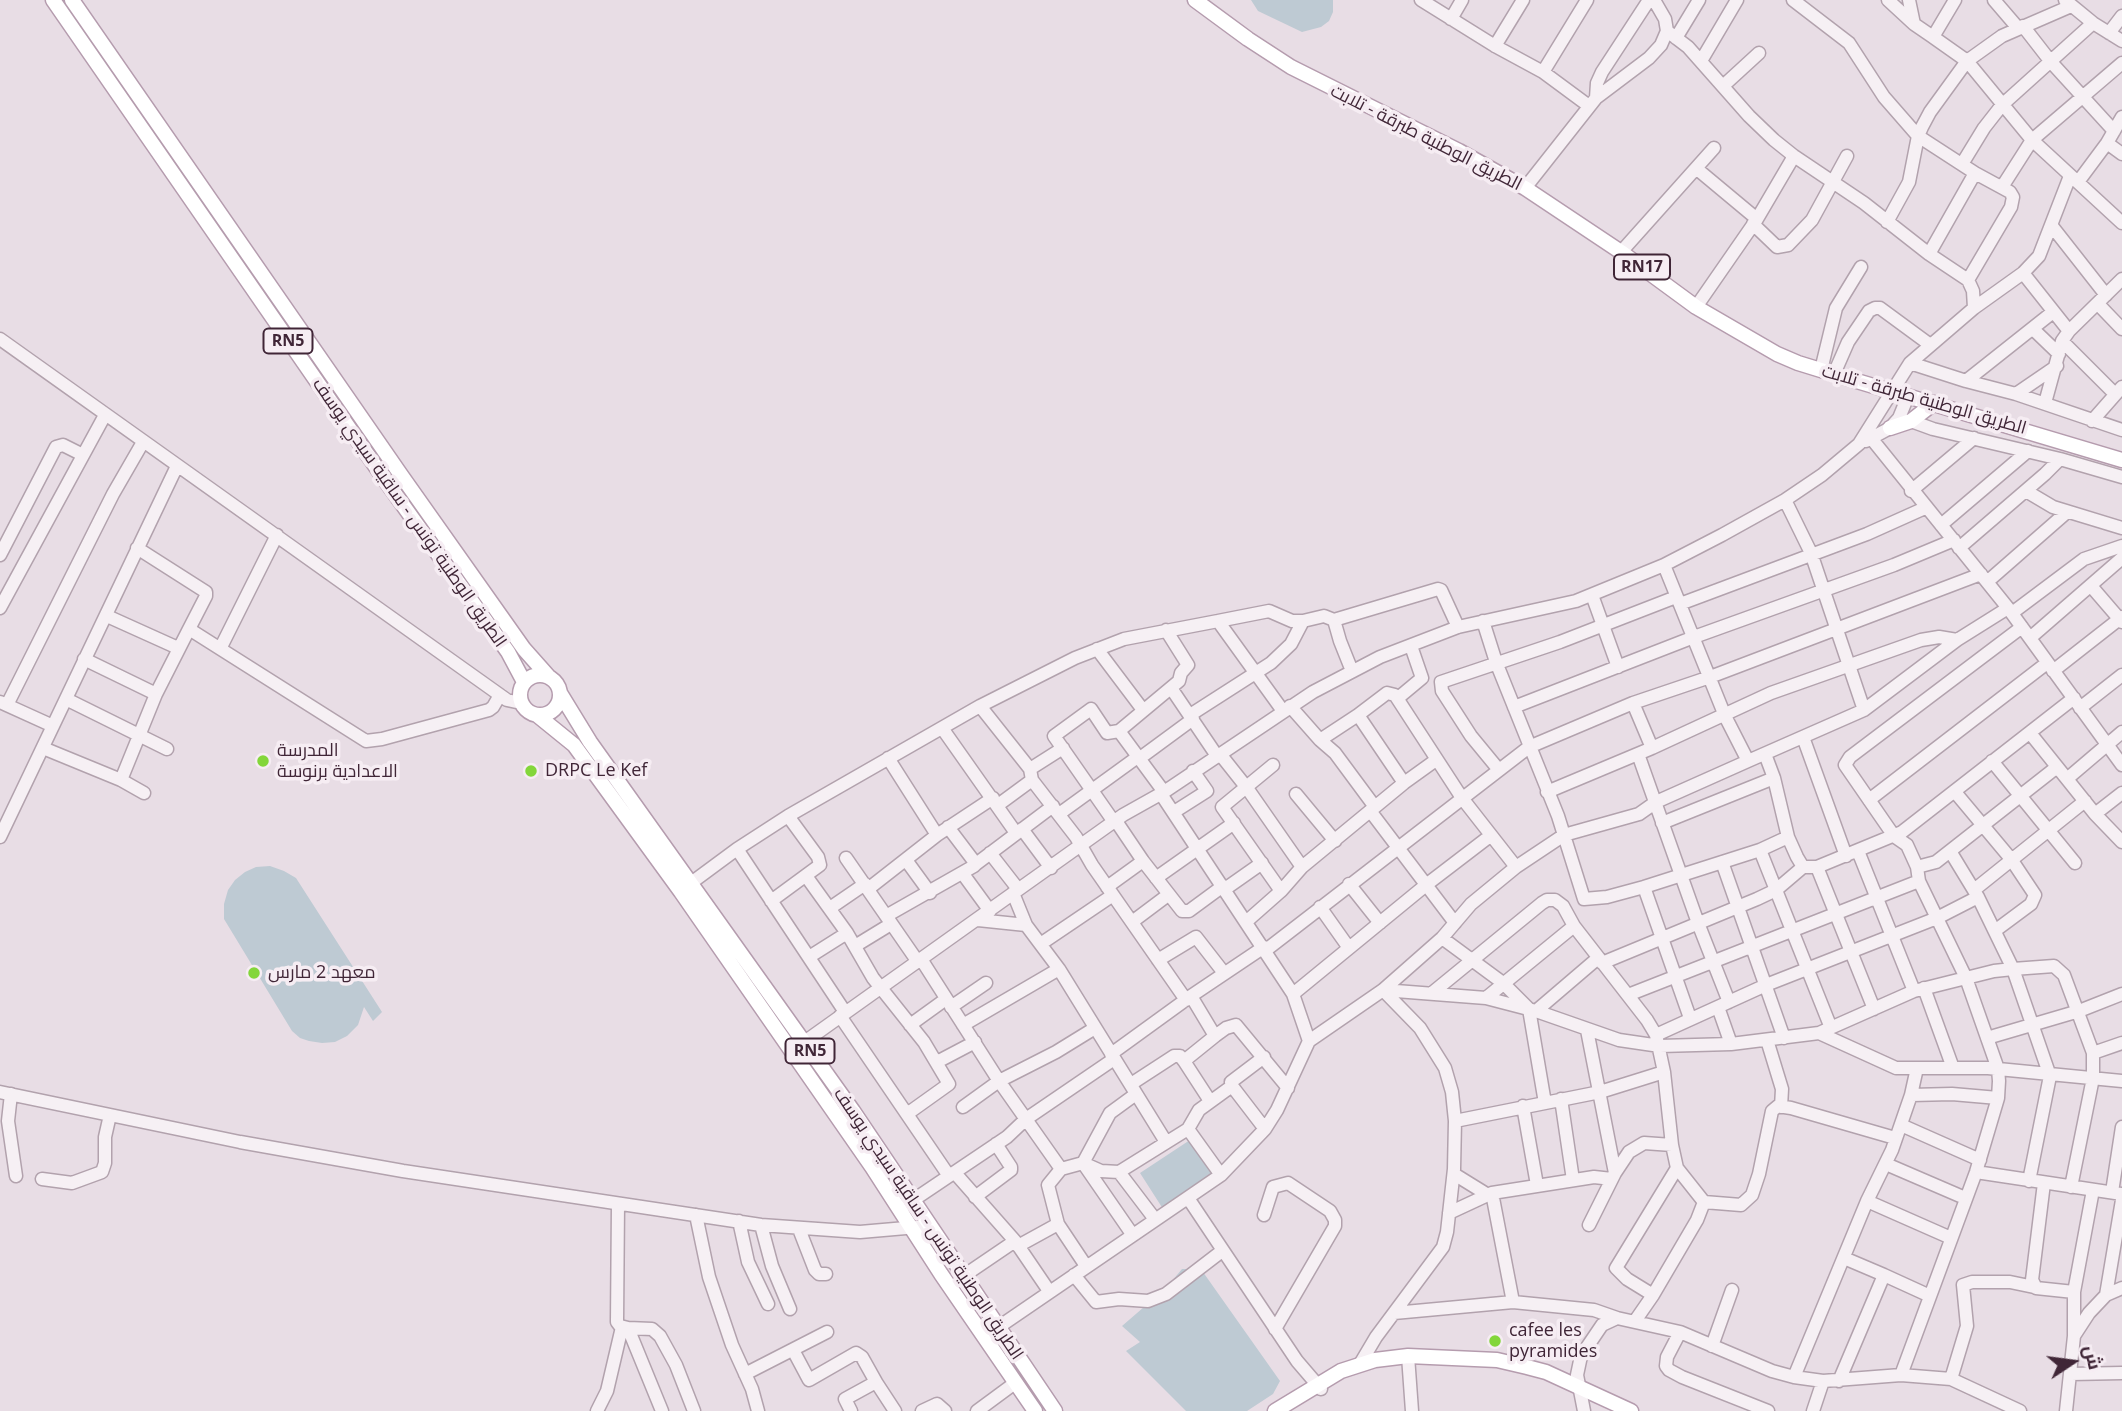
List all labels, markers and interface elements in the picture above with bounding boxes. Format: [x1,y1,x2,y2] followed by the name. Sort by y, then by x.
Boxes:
[1327,80,1525,196] street label: الطريق الوطنية طبرقة - تلابت
[1614,255,1670,280] road number: RN17
[264,328,312,354] road number: RN5
[1819,360,2029,440] street label: الطريق الوطنية طبرقة - تلابت
[307,374,511,652] street label: الطريق الوطنية تونس - ساقية سيدي يوسف
[277,740,398,782] place label: المدرسة الاعدادية برنوسة
[255,753,271,769] marker: المدرسة الاعدادية برنوسة
[545,760,647,782] place label: DRPC Le Kef
[523,763,539,779] marker: DRPC Le Kef
[268,962,376,984] place label: معهد 2 مارس
[246,965,262,981] marker: معهد 2 مارس
[786,1038,834,1064] road number: RN5
[829,1084,1027,1364] street label: الطريق الوطنية تونس - ساقية سيدي يوسف
[1509,1320,1597,1362] place label: cafee les pyramides
[2038,1327,2108,1397] north arrow
[1487,1333,1503,1349] marker: cafee les pyramides
[2078,1342,2109,1372] text: ش

